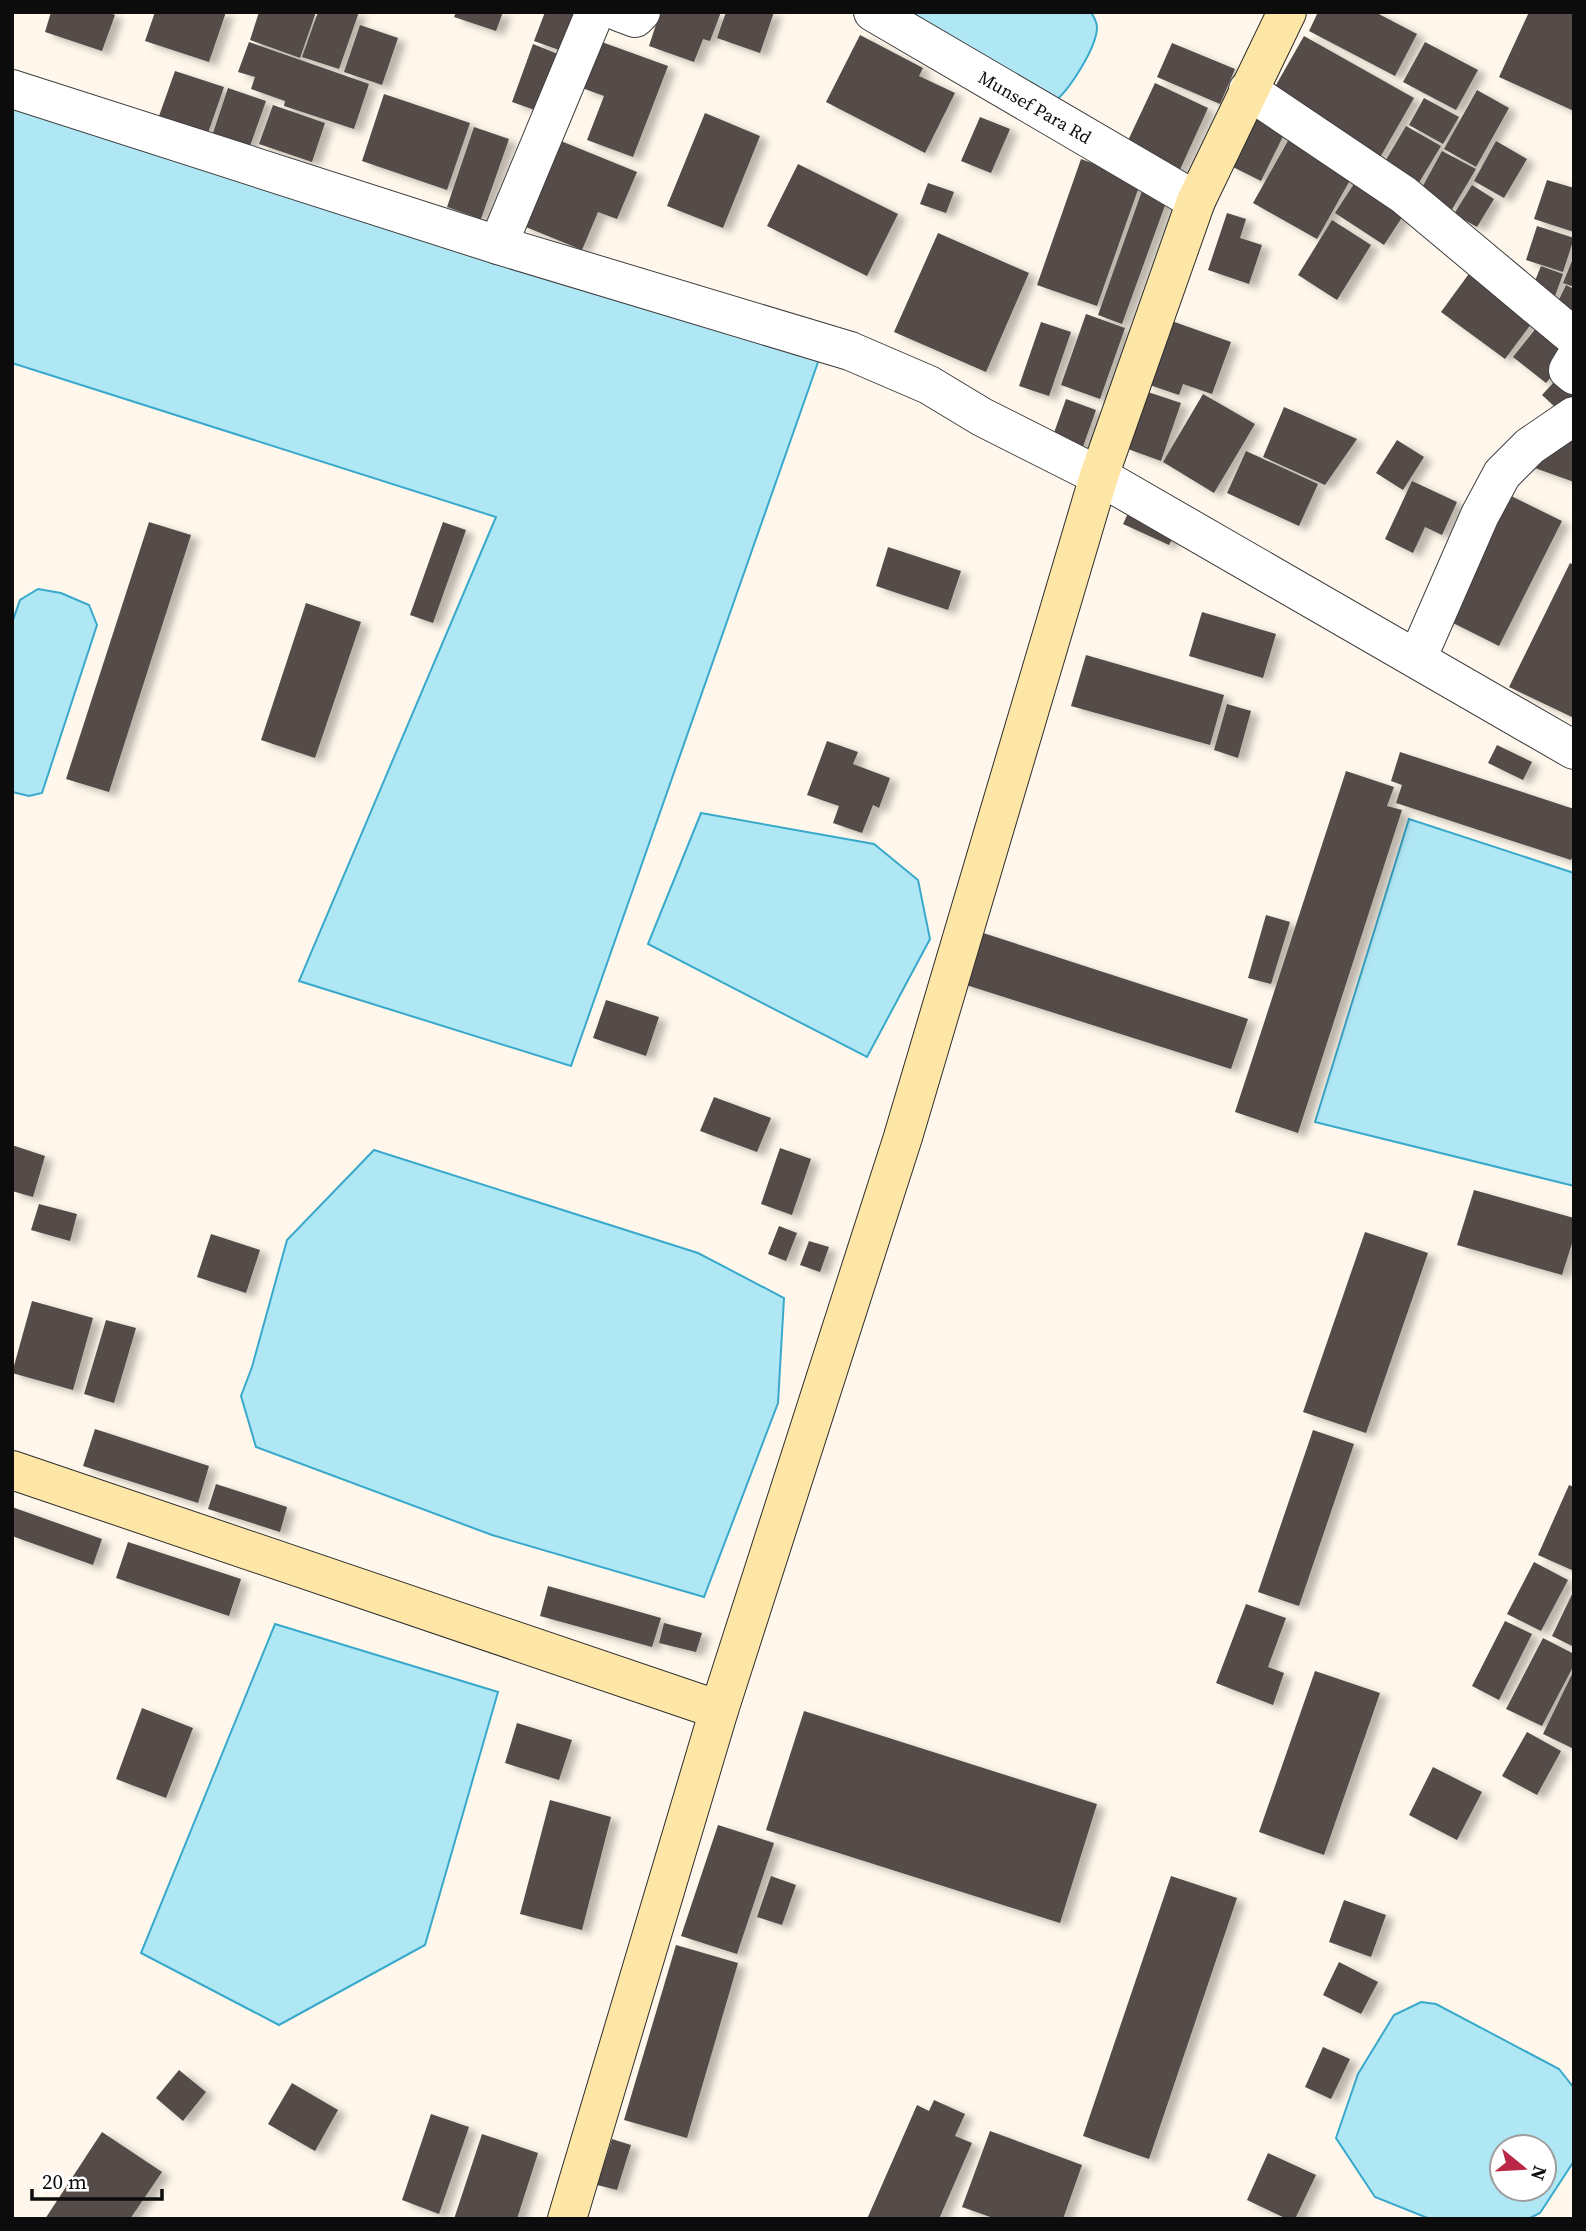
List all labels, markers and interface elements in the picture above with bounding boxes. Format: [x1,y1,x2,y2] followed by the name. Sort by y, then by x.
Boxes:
[974,64,1096,150] street label: Munsef Para Rd
[1488,2133,1558,2203] north arrow
[32,2158,161,2202] scale bar
[1525,2163,1554,2184] text: N
[42,2167,87,2196] text: 20 m

